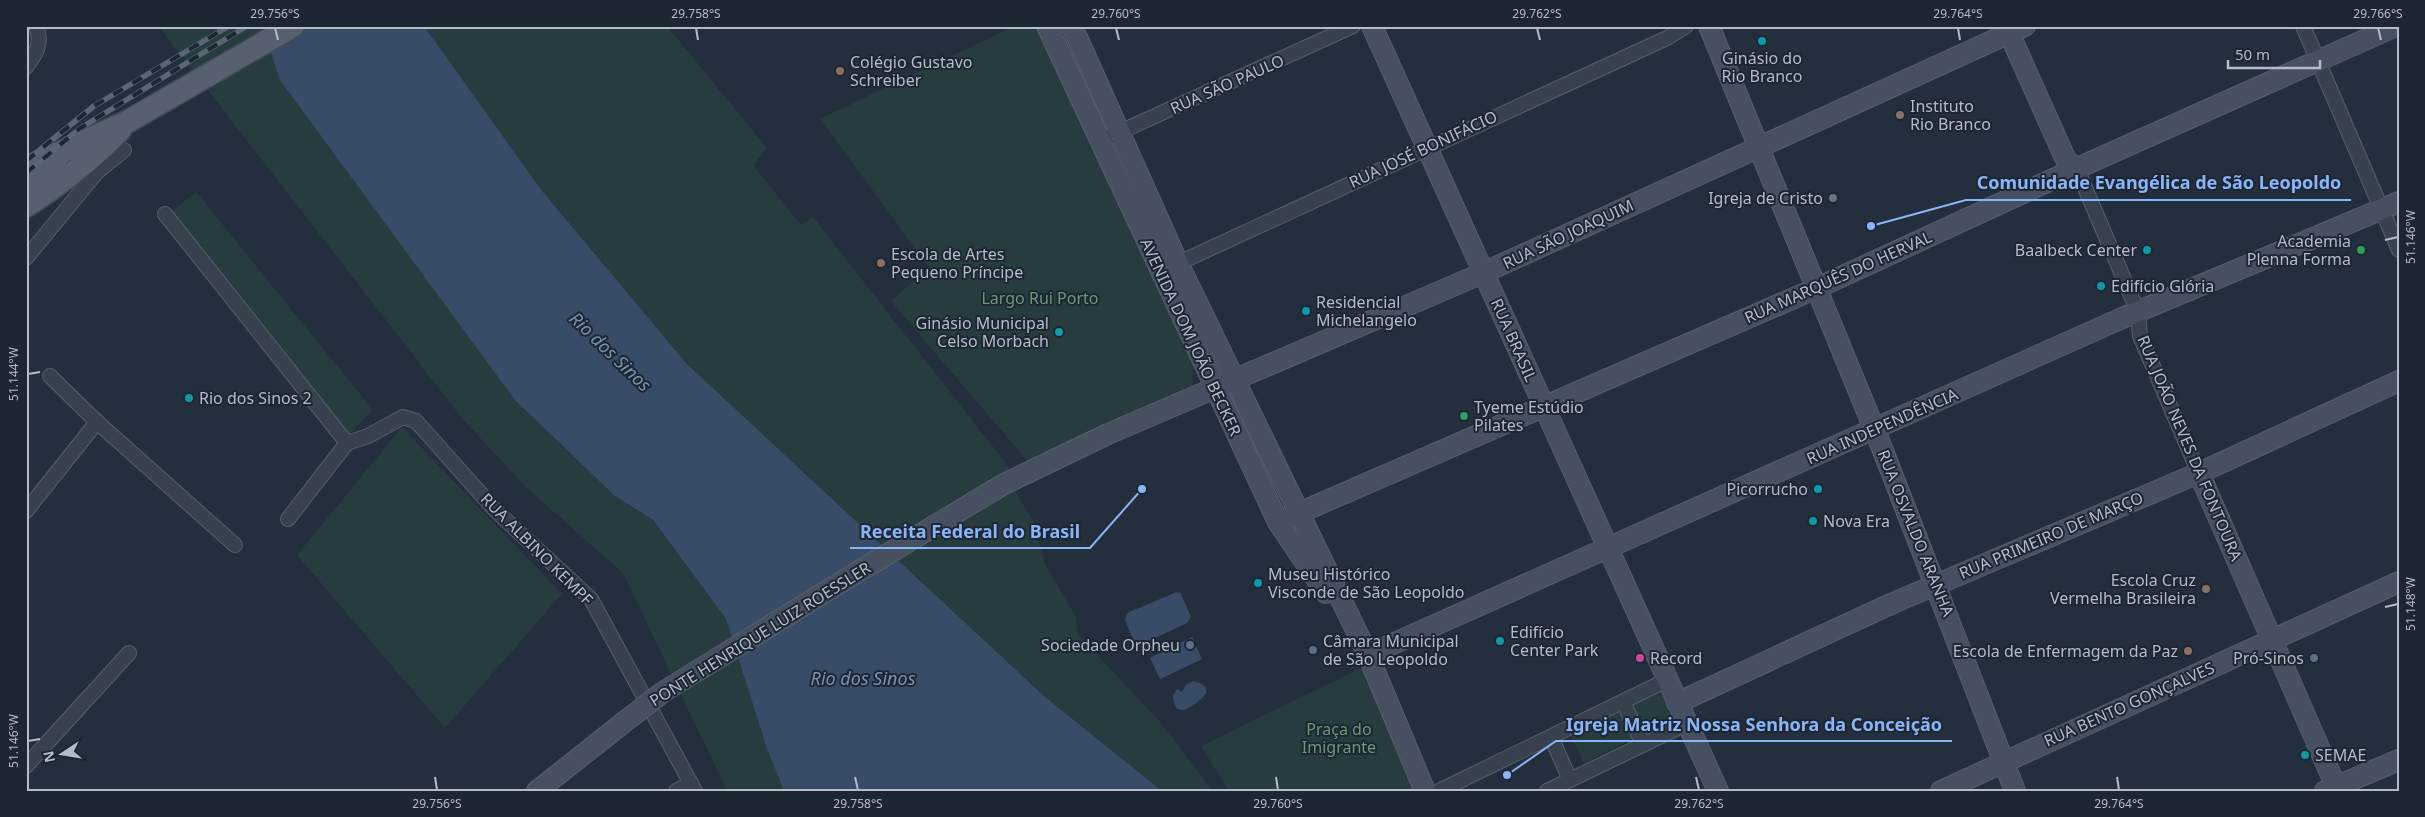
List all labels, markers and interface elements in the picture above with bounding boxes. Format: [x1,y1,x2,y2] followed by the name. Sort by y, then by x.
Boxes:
[250,5,300,22] text: 29.756°S
[671,5,721,22] text: 29.758°S
[1091,5,1141,22] text: 29.760°S
[1512,5,1562,22] text: 29.762°S
[1933,5,1983,22] text: 29.764°S
[2353,5,2403,22] text: 29.766°S
[1756,35,1768,47] marker: Ginásio do Rio Branco
[2228,38,2320,70] scale bar
[2235,44,2270,64] text: 50 m
[1722,47,1802,87] place label: Ginásio do Rio Branco
[1167,49,1287,119] street label: RUA SÃO PAULO
[850,51,973,91] place label: Colégio Gustavo Schreiber
[834,65,846,77] marker: Colégio Gustavo Schreiber
[1910,95,1991,135] place label: Instituto Rio Branco
[1345,105,1501,193] street label: RUA JOSÉ BONIFÁCIO
[1894,109,1906,121] marker: Instituto Rio Branco
[1966,167,2351,200] callout: Comunidade Evangélica de São Leopoldo
[1977,170,2341,194] text: Comunidade Evangélica de São Leopoldo
[1708,187,1823,209] place label: Igreja de Cristo
[1827,192,1839,204] marker: Igreja de Cristo
[1499,194,1637,274] street label: RUA SÃO JOAQUIM
[2402,210,2419,264] text: 51.146°W
[1741,226,1935,328] street label: RUA MARQUÊS DO HERVAL
[2247,230,2351,270] place label: Academia Plenna Forma
[1135,235,1247,439] street label: AVENIDA DOM JOÃO BECKER
[2015,239,2137,261] place label: Baalbeck Center
[891,243,1023,283] place label: Escola de Artes Pequeno Príncipe
[2141,244,2153,256] marker: Baalbeck Center
[2355,244,2367,256] marker: Academia Plenna Forma
[875,257,887,269] marker: Escola de Artes Pequeno Príncipe
[2111,275,2214,297] place label: Edifício Glória
[2095,280,2107,292] marker: Edifício Glória
[981,287,1099,309] park label: Largo Rui Porto
[1316,291,1417,331] place label: Residencial Michelangelo
[1486,295,1542,385] street label: RUA BRASIL
[1300,305,1312,317] marker: Residencial Michelangelo
[565,306,657,396] water label: Rio dos Sinos
[916,312,1049,352] place label: Ginásio Municipal Celso Morbach
[1053,326,1065,338] marker: Ginásio Municipal Celso Morbach
[2132,332,2248,565] street label: RUA JOÃO NEVES DA FONTOURA
[5,347,22,401] text: 51.144°W
[1803,382,1962,469] street label: RUA INDEPENDÊNCIA
[199,387,312,409] place label: Rio dos Sinos 2
[183,392,195,404] marker: Rio dos Sinos 2
[1474,396,1584,436] place label: Tyeme Estúdio Pilates
[1458,410,1470,422] marker: Tyeme Estúdio Pilates
[1873,446,1960,620] street label: RUA OSVALDO ARANHA
[1726,478,1808,500] place label: Picorrucho
[1812,483,1824,495] marker: Picorrucho
[1956,486,2146,584] street label: RUA PRIMEIRO DE MARÇO
[476,488,598,610] street label: RUA ALBINO KEMPF
[1823,510,1890,532] place label: Nova Era
[850,515,1090,548] callout: Receita Federal do Brasil
[1807,515,1819,527] marker: Nova Era
[860,519,1080,543] text: Receita Federal do Brasil
[645,557,875,711] street label: PONTE HENRIQUE LUIZ ROESSLER
[1268,563,1465,603] place label: Museu Histórico Visconde de São Leopoldo
[2050,569,2196,609] place label: Escola Cruz Vermelha Brasileira
[1252,577,1264,589] marker: Museu Histórico Visconde de São Leopoldo
[2402,577,2419,631] text: 51.148°W
[2200,583,2212,595] marker: Escola Cruz Vermelha Brasileira
[1510,621,1599,661] place label: Edifício Center Park
[1323,630,1459,670] place label: Câmara Municipal de São Leopoldo
[1041,634,1180,656] place label: Sociedade Orpheu
[1494,635,1506,647] marker: Edifício Center Park
[1184,639,1196,651] marker: Sociedade Orpheu
[1953,640,2178,662] place label: Escola de Enfermagem da Paz
[1307,644,1319,656] marker: Câmara Municipal de São Leopoldo
[2182,645,2194,657] marker: Escola de Enfermagem da Paz
[1650,647,1702,669] place label: Record
[2233,647,2304,669] place label: Pró-Sinos
[1634,652,1646,664] marker: Record
[2308,652,2320,664] marker: Pró-Sinos
[2040,656,2218,752] street label: RUA BENTO GONÇALVES
[811,666,916,690] water label: Rio dos Sinos
[1556,708,1952,741] callout: Igreja Matriz Nossa Senhora da Conceição
[1566,712,1942,736] text: Igreja Matriz Nossa Senhora da Conceição
[5,714,22,768] text: 51.146°W
[1302,718,1376,758] park label: Praça do Imigrante
[38,730,88,780] north arrow
[2315,744,2366,766] place label: SEMAE
[38,749,59,764] text: N
[2299,749,2311,761] marker: SEMAE
[412,795,462,812] text: 29.756°S
[833,795,883,812] text: 29.758°S
[1253,795,1303,812] text: 29.760°S
[1674,795,1724,812] text: 29.762°S
[2094,795,2144,812] text: 29.764°S

